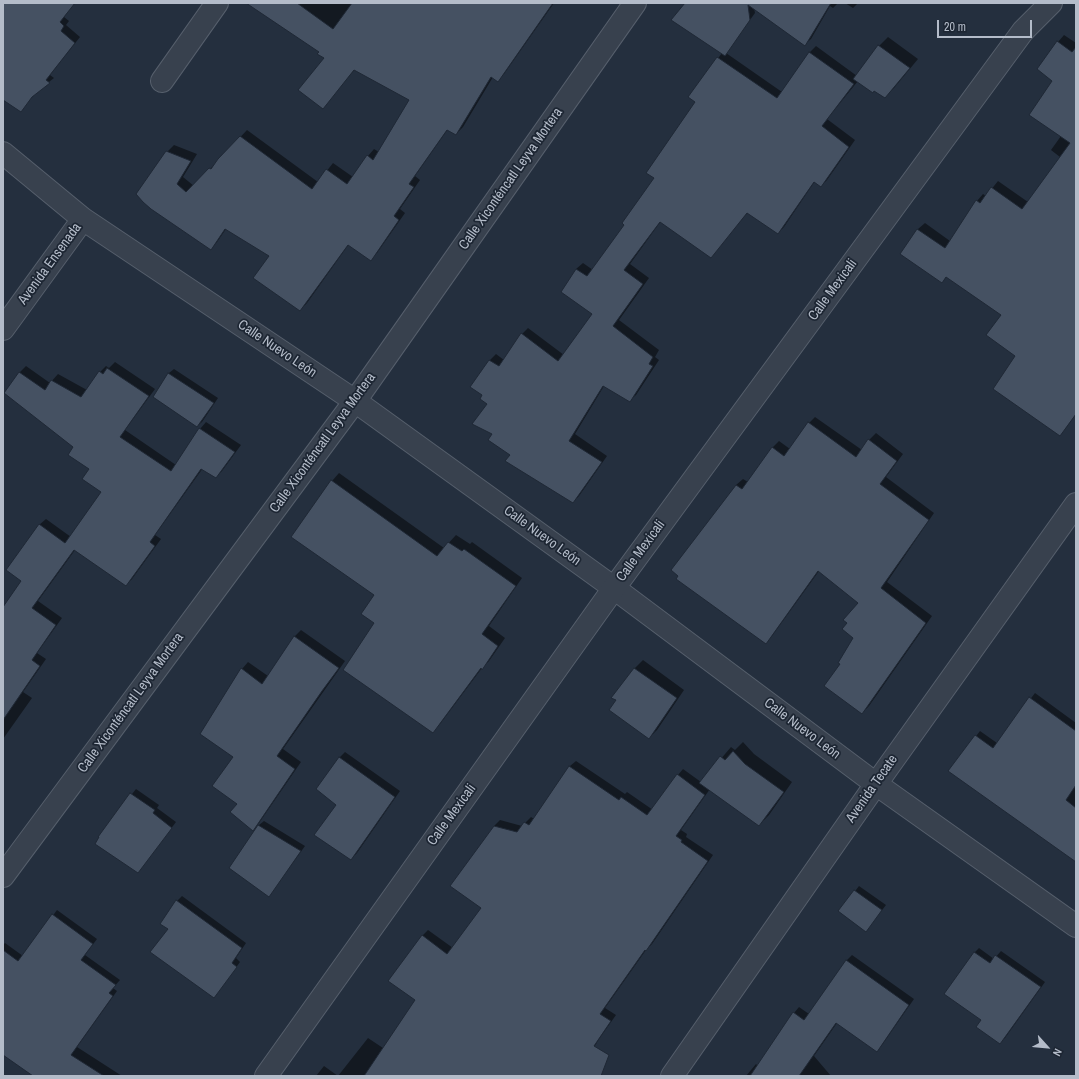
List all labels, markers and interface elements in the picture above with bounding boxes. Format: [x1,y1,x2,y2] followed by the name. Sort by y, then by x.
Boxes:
[939,12,1034,38] scale bar
[944,19,966,35] text: 20 m
[456,105,566,253] street label: Calle Xiconténcatl Leyva Mortera
[15,220,85,308] street label: Avenida Ensenada
[805,256,861,324] street label: Calle Mexicali
[234,317,320,381] street label: Calle Nuevo León
[267,370,379,516] street label: Calle Xiconténcatl Leyva Mortera
[500,502,584,570] street label: Calle Nuevo León
[613,517,669,585] street label: Calle Mexicali
[75,630,187,776] street label: Calle Xiconténcatl Leyva Mortera
[761,695,843,763] street label: Calle Nuevo León
[842,752,902,826] street label: Avenida Tecate
[424,781,480,849] street label: Calle Mexicali
[1027,1027,1067,1067] north arrow
[1050,1046,1065,1059] text: N

